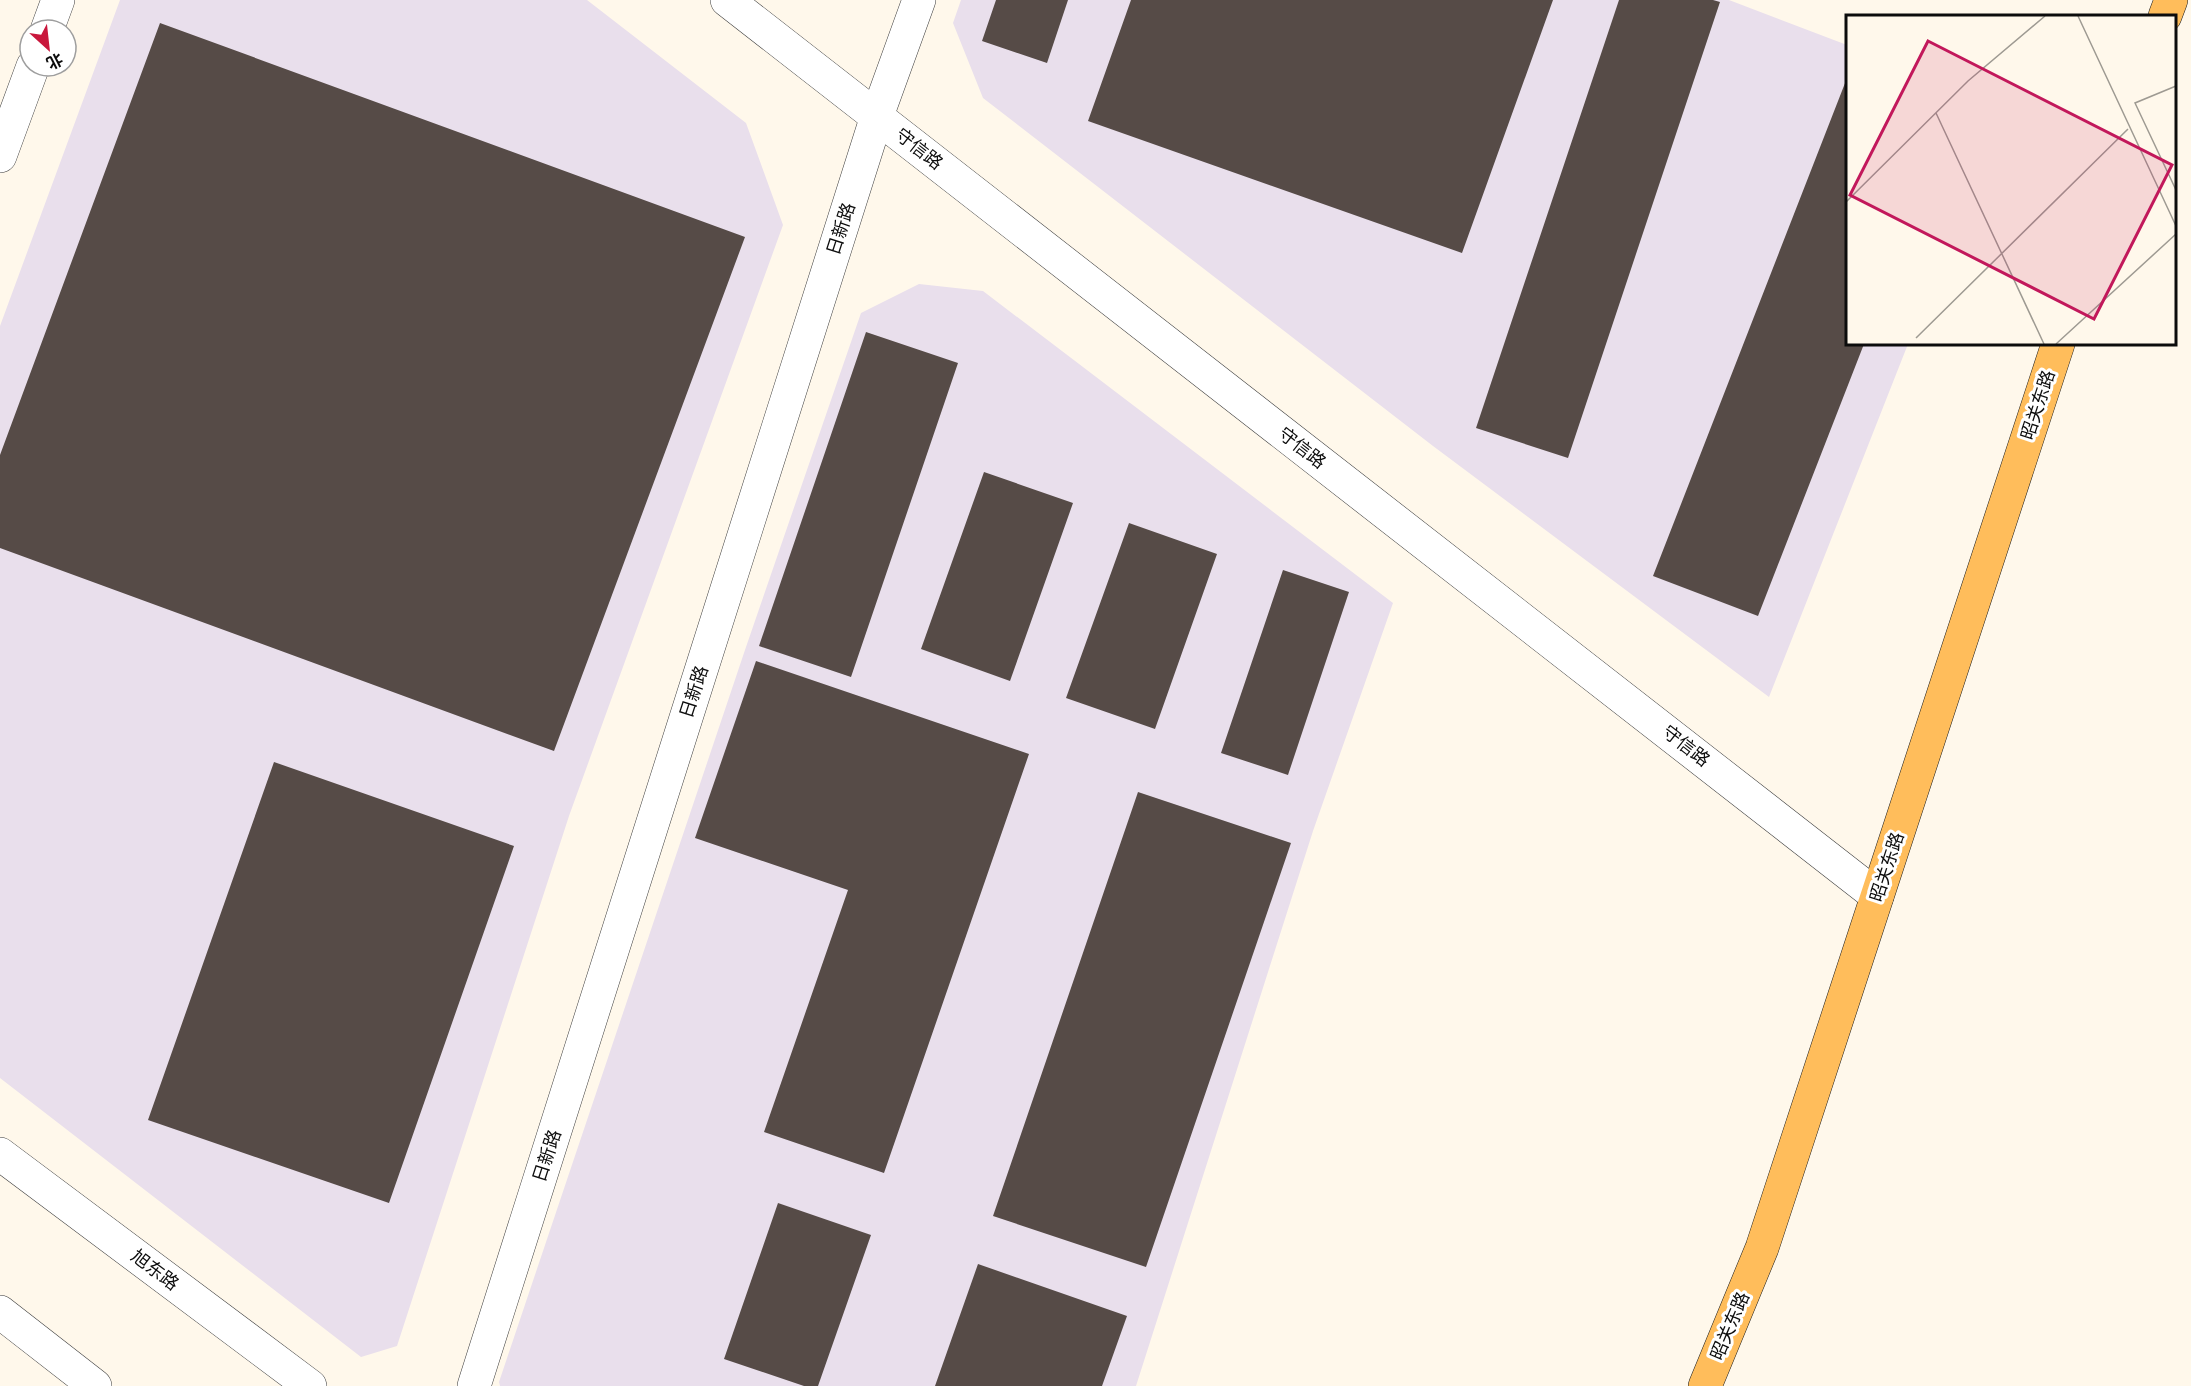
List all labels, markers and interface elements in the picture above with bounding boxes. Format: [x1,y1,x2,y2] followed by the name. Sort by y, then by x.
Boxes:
[1846,15,2176,345] inset map
[18,18,78,78] north arrow
[43,49,66,74] text: 北
[891,124,947,174] street label: 守信路
[822,200,860,258] street label: 日新路
[2016,367,2060,443] street label: 昭关东路
[1274,423,1330,473] street label: 守信路
[675,663,713,721] street label: 日新路
[1658,721,1714,771] street label: 守信路
[1865,829,1909,905] street label: 昭关东路
[528,1127,566,1185] street label: 日新路
[127,1245,183,1295] street label: 旭东路
[1706,1289,1754,1363] street label: 昭关东路

